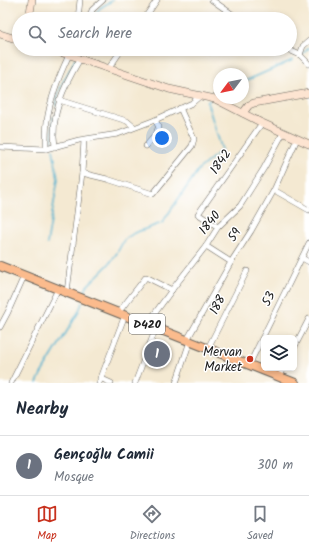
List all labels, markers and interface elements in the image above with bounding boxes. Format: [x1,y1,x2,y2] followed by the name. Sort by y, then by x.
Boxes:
[12,12,297,56] search box
[58,22,132,46] text: Search here
[26,23,48,45] icon: search
[213,68,249,104] north arrow
[152,128,172,148] your location
[205,145,237,179] street label: 1842
[194,206,227,240] street label: 1840
[223,223,248,246] street label: 59
[256,288,282,310] street label: 53
[204,291,232,319] street label: 188
[129,314,165,334] road number: D420
[261,335,297,371] map controls
[261,335,297,371] button: layers
[144,339,170,369] pin: 1
[203,342,243,378] place label: Mervan Market
[245,354,255,364] marker: Mervan Market
[16,396,68,423] text: Nearby
[54,443,154,467] text: Gençoğlu Camii
[27,455,31,476] text: 1
[257,455,293,476] text: 300 m
[54,467,94,488] text: Mosque
[36,503,58,545] tab: Map
[130,503,175,545] tab: Directions
[247,503,273,545] tab: Saved

